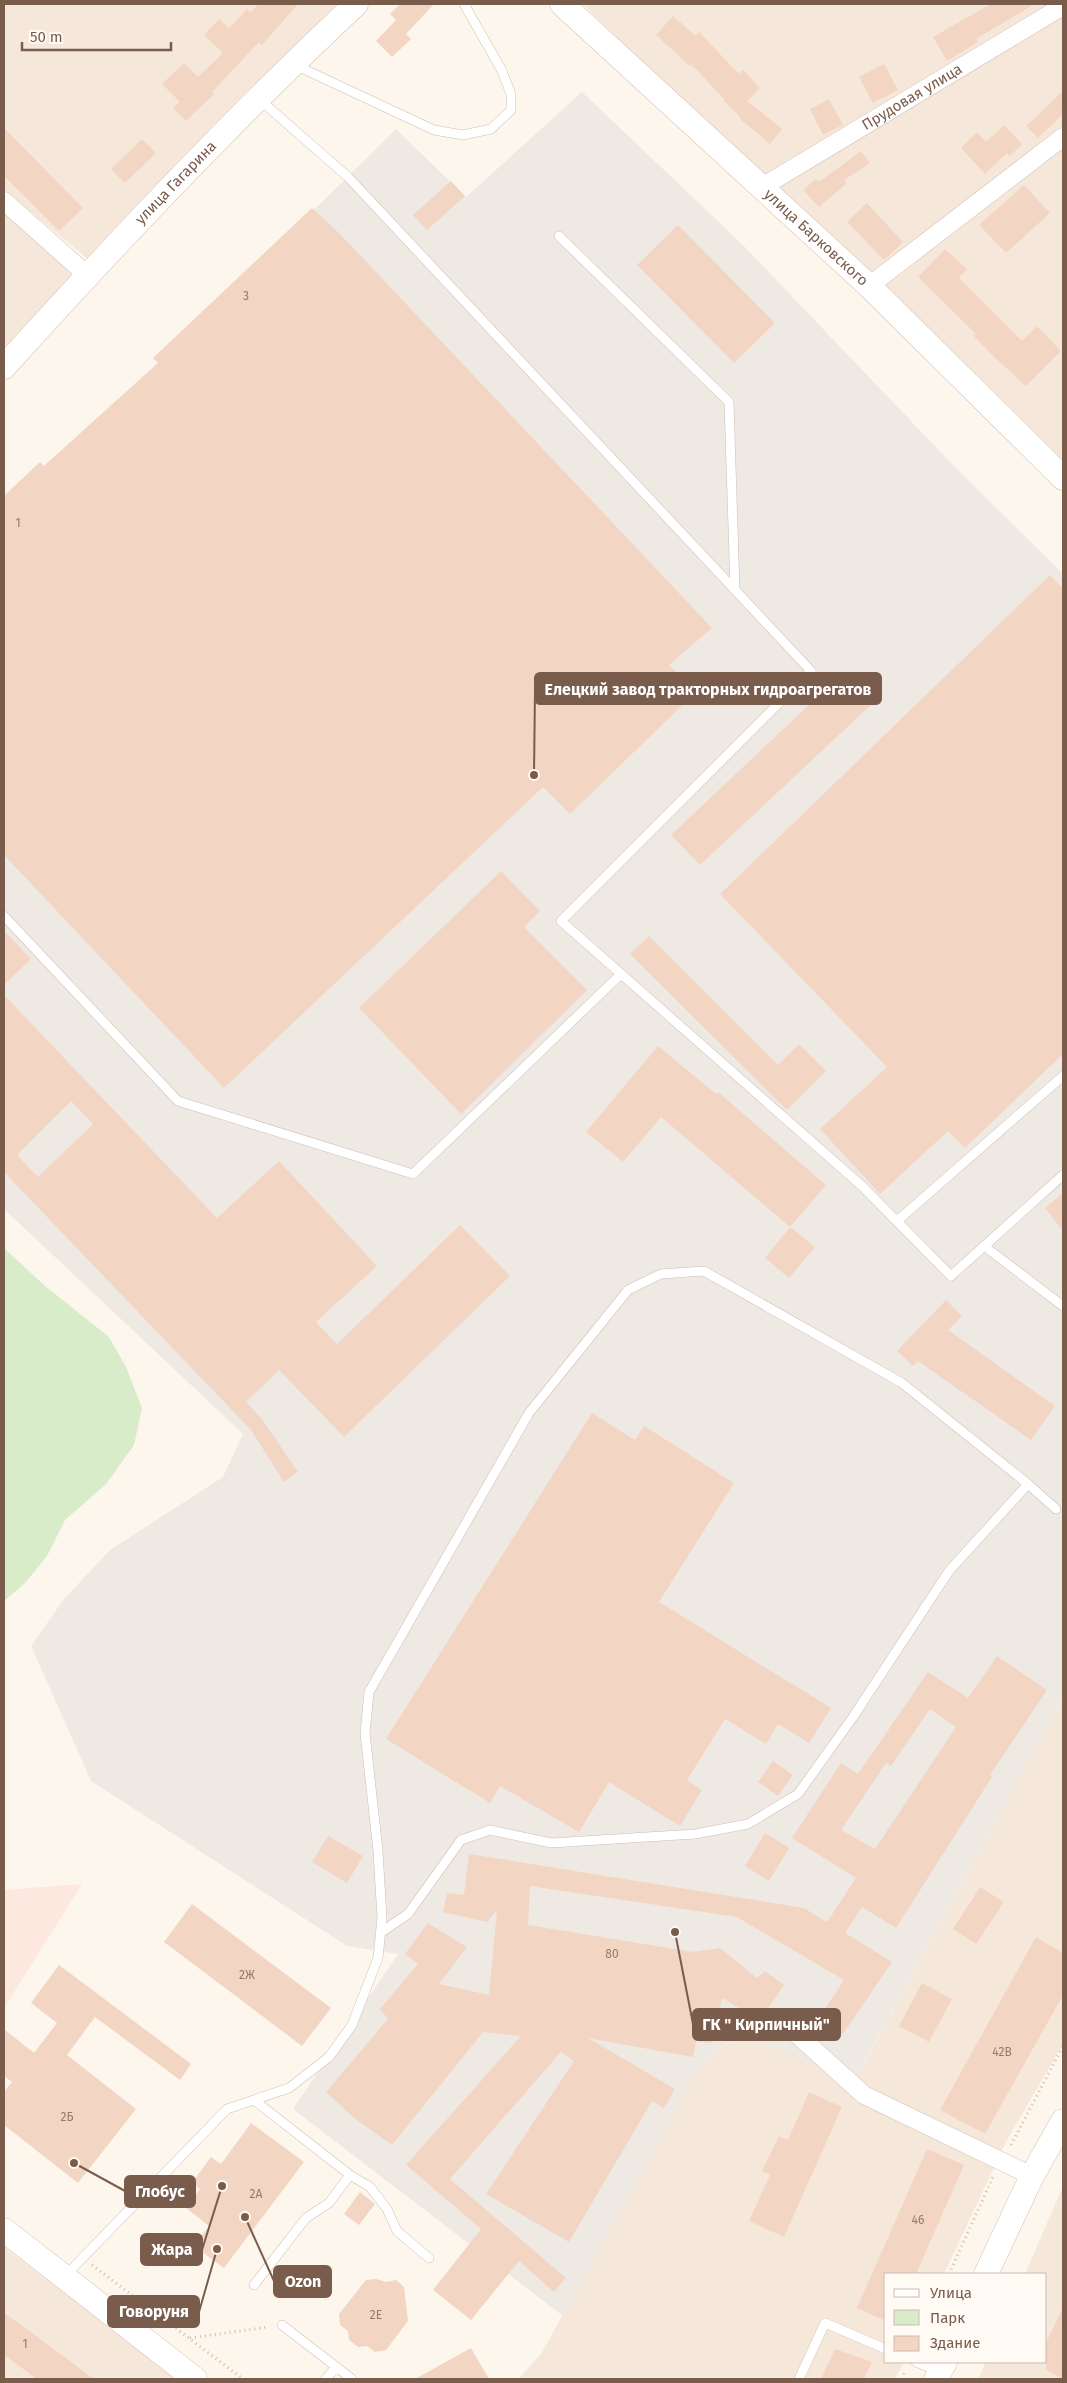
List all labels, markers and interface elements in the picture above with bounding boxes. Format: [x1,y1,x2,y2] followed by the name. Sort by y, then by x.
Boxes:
[22,20,171,52] scale bar
[30,28,63,46] text: 50 m
[859,60,965,134] street label: Прудовая улица
[131,137,220,228] street label: улица Гагарина
[760,185,872,290] street label: улица Барковского
[243,289,249,303] house number: 3
[15,516,21,530] house number: 1
[535,673,881,704] callout: Елецкий завод тракторных гидроагрегатов
[545,680,872,699] text: Елецкий завод тракторных гидроагрегатов
[605,1947,619,1961] house number: 80
[239,1968,255,1982] house number: 2Ж
[693,2009,840,2040] callout: ГК " Кирпичный"
[702,2015,830,2034] text: ГК " Кирпичный"
[992,2045,1012,2059] house number: 42В
[61,2110,73,2124] house number: 2Б
[125,2176,195,2207] callout: Глобус
[135,2182,185,2201] text: Глобус
[250,2187,263,2201] house number: 2А
[912,2213,924,2227] house number: 46
[141,2234,202,2265] callout: Жара
[150,2240,193,2259] text: Жара
[274,2266,331,2297] callout: Ozon
[285,2272,321,2291] text: Ozon
[884,2273,1047,2363] legend
[930,2284,972,2302] text: Улица
[108,2296,199,2327] callout: Говоруня
[119,2302,189,2321] text: Говоруня
[370,2308,382,2322] house number: 2Е
[930,2309,965,2327] text: Парк
[930,2334,980,2352] text: Здание
[22,2337,28,2351] house number: 1

